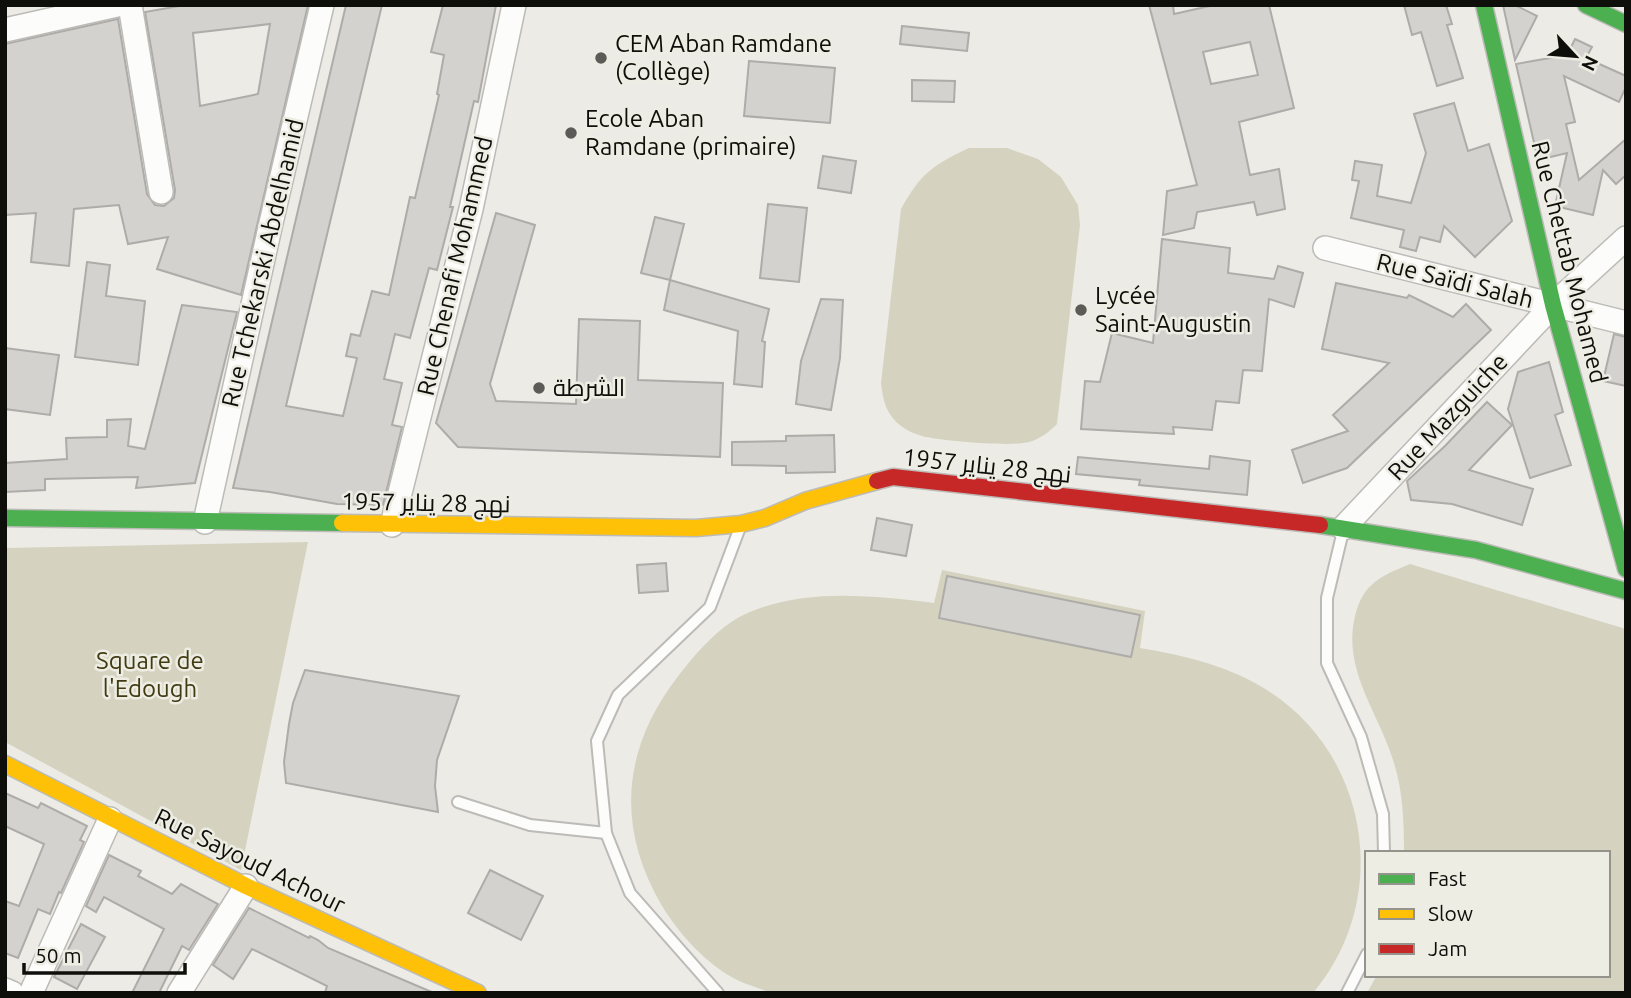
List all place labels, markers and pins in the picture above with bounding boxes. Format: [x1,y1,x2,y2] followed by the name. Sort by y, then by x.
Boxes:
[615,30,832,85] place label: CEM Aban Ramdane (Collège)
[593,50,609,66] marker: CEM Aban Ramdane (Collège)
[585,105,797,160] place label: Ecole Aban Ramdane (primaire)
[563,125,579,141] marker: Ecole Aban Ramdane (primaire)
[1095,282,1251,337] place label: Lycée Saint-Augustin
[1073,302,1089,318] marker: Lycée Saint-Augustin
[553,374,625,401] place label: الشرطة
[531,380,547,396] marker: الشرطة

